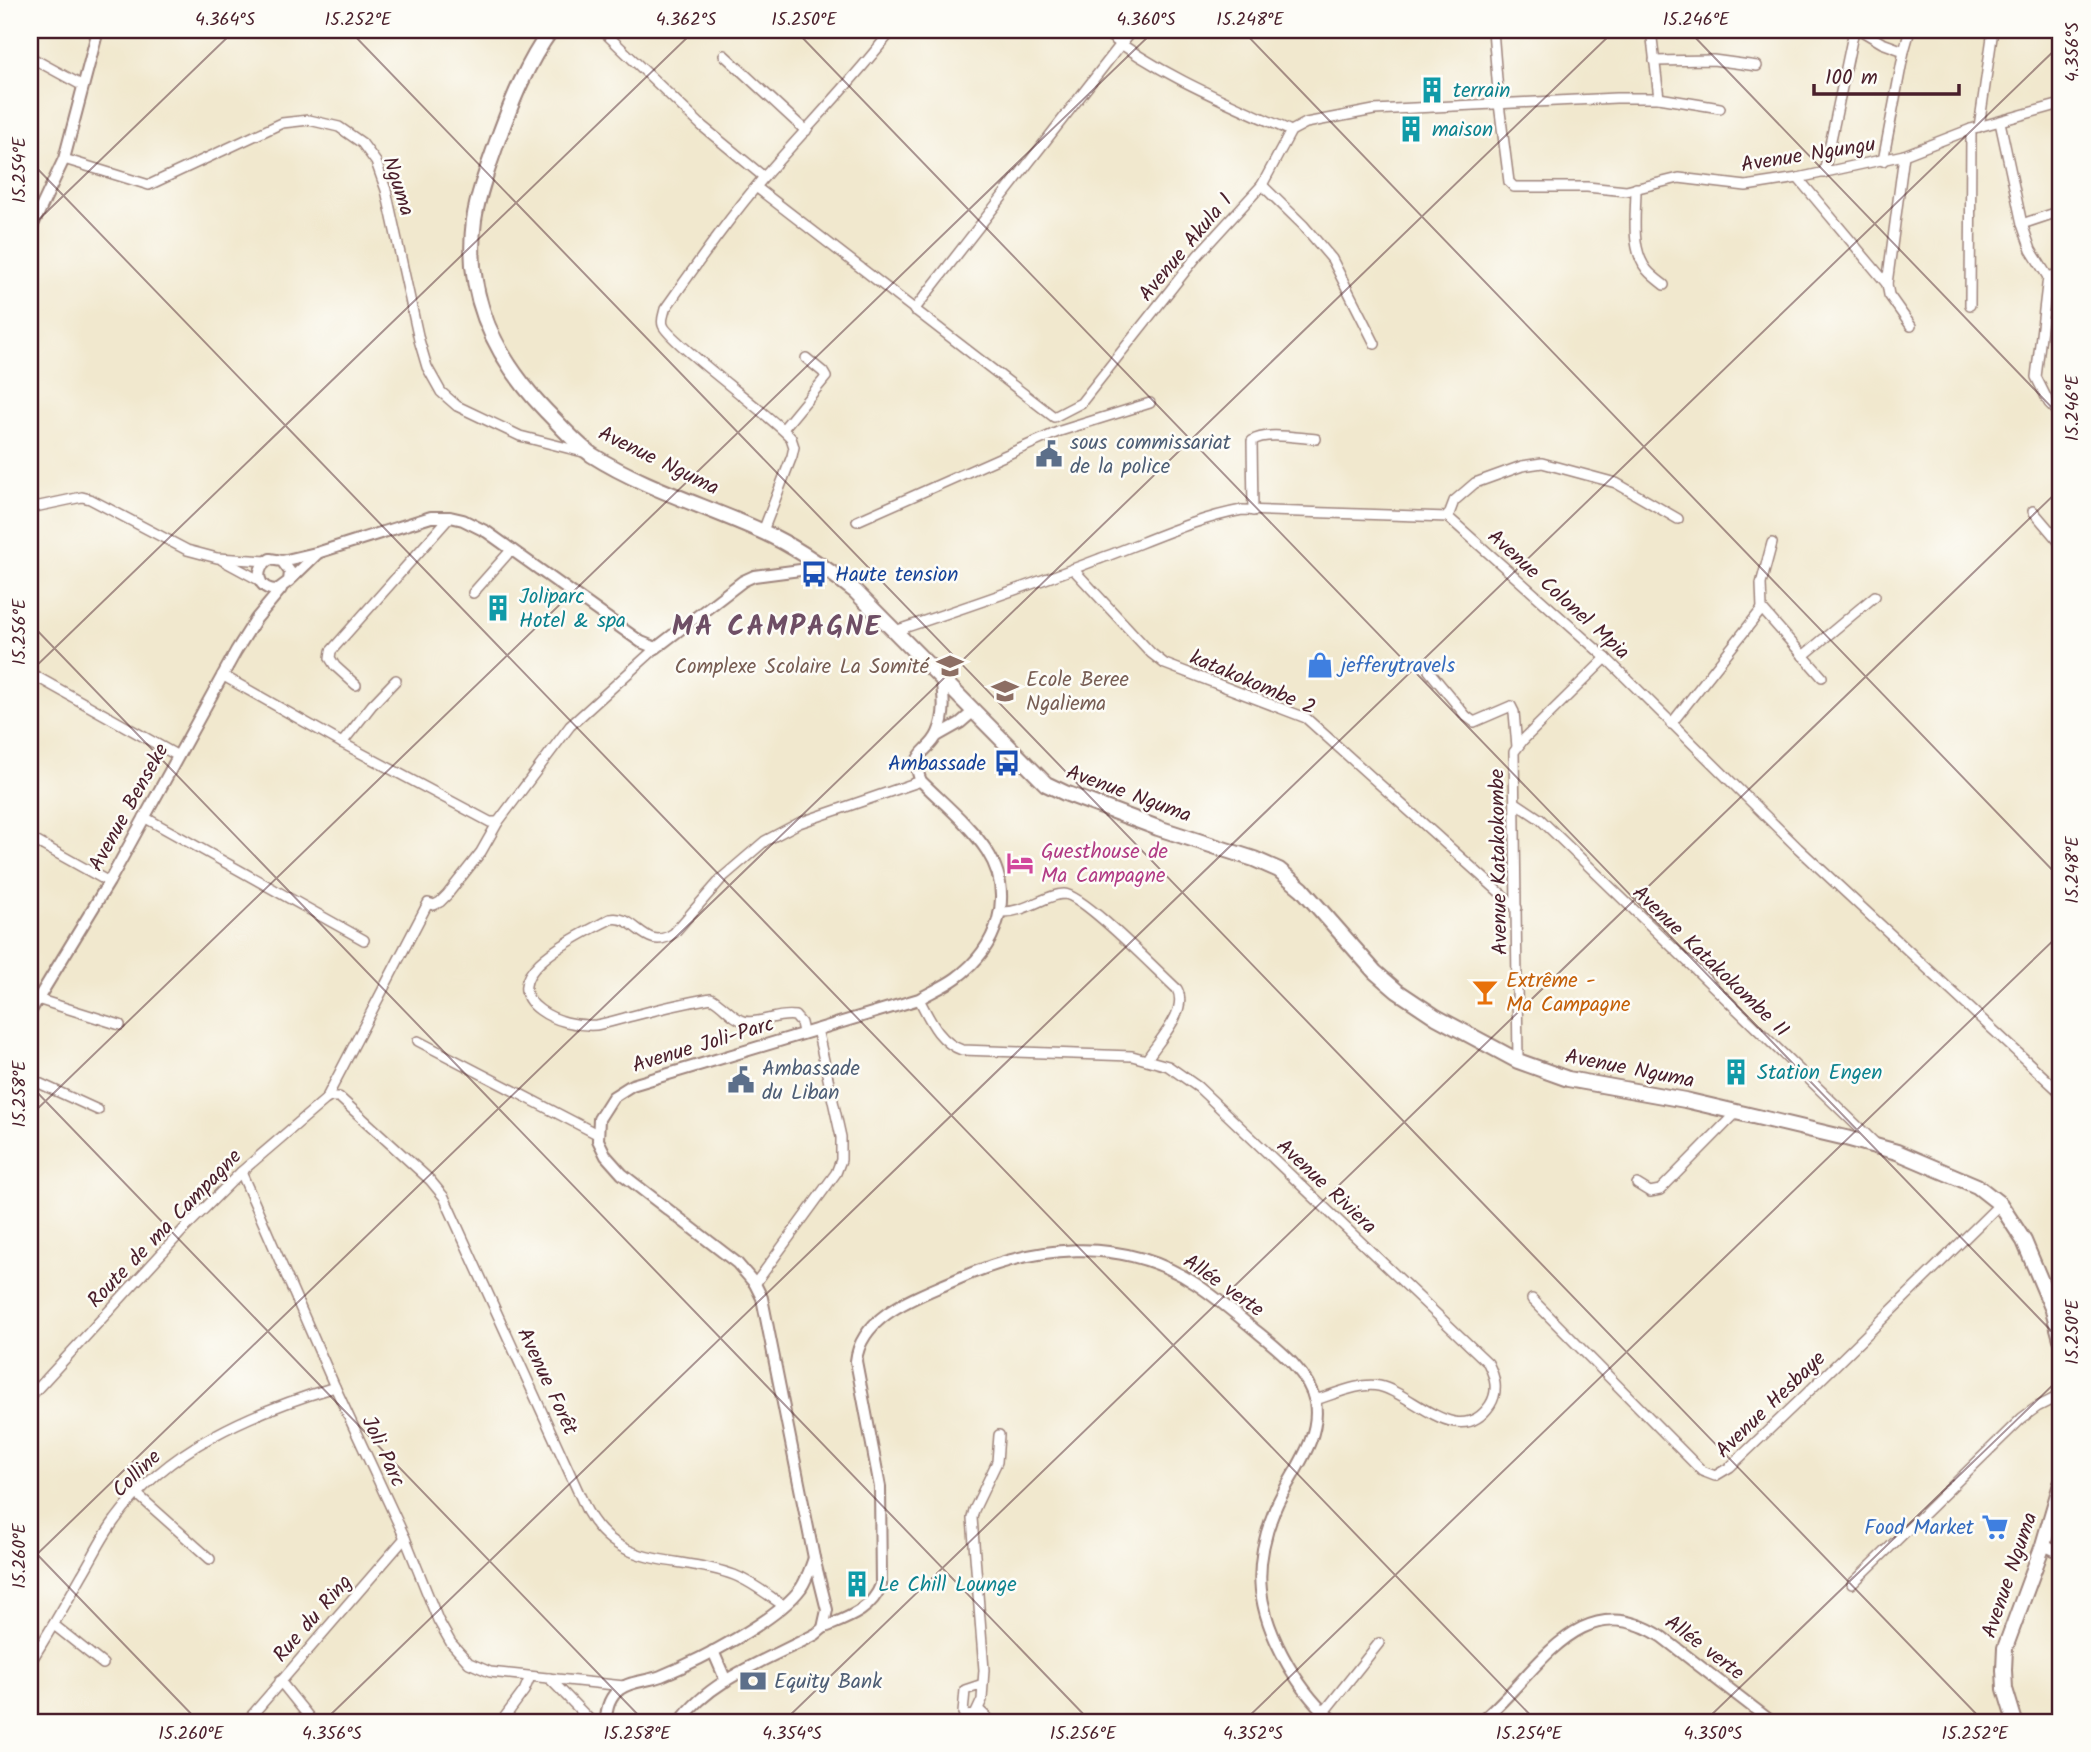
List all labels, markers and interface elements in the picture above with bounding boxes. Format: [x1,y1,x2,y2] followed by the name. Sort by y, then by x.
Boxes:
[195,6,255,35] text: 4.364°S
[325,6,392,35] text: 15.252°E
[656,6,717,35] text: 4.362°S
[771,6,837,35] text: 15.250°E
[1116,6,1176,35] text: 4.360°S
[1216,6,1284,35] text: 15.248°E
[1663,6,1730,35] text: 15.246°E
[2059,22,2088,82] text: 4.356°S
[1814,52,1960,96] scale bar
[1825,62,1878,95] text: 100 m
[1417,75,1447,105] building icon: terrain
[1453,75,1511,108] place label: terrain
[1396,114,1426,144] building icon: maison
[1432,114,1493,147] place label: maison
[1739,129,1878,182] street label: Avenue Ngungu
[6,136,35,203] text: 15.254°E
[372,152,423,221] street label: Nguma
[1131,186,1242,310] street label: Avenue Akula 1
[2059,374,2088,441] text: 15.246°E
[592,418,724,505] street label: Avenue Nguma
[1070,427,1232,484] place label: sous commissariat de la police
[1034,439,1064,469] public building icon: sous commissariat de la police
[1479,522,1637,668] street label: Avenue Colonel Mpia
[799,559,829,589] bus stop icon: Haute tension
[835,559,958,592] place label: Haute tension
[519,581,626,638] place label: Joliparc Hotel & spa
[483,593,513,623] building icon: Joliparc Hotel & spa
[6,598,35,665] text: 15.256°E
[672,605,882,650] district label: MA CAMPAGNE
[1184,642,1321,725] street label: katakokombe 2
[1305,650,1335,680] shop icon: jefferytravels
[1336,650,1455,683] place label: jefferytravels
[674,651,930,684] place label: Complexe Scolaire La Somité
[935,651,965,681] school or university icon: Complexe Scolaire La Somité
[1026,664,1129,721] place label: Ecole Beree Ngaliema
[990,676,1020,706] school or university icon: Ecole Beree Ngaliema
[80,737,178,878] street label: Avenue Benseke
[888,748,987,781] place label: Ambassade
[992,748,1022,778] bus stop icon: Ambassade
[1061,756,1196,832] street label: Avenue Nguma
[1481,768,1518,955] street label: Avenue Katakokombe
[1041,836,1169,893] place label: Guesthouse de Ma Campagne
[2059,836,2088,904] text: 15.248°E
[1005,848,1035,878] hotel icon: Guesthouse de Ma Campagne
[1624,878,1796,1046] street label: Avenue Katakokombe II
[1506,965,1631,1022] place label: Extrême - Ma Campagne
[1470,977,1500,1007] bar icon: Extrême - Ma Campagne
[628,1008,779,1083] street label: Avenue Joli-Parc
[1562,1041,1697,1098] street label: Avenue Nguma
[762,1053,861,1110] place label: Ambassade du Liban
[1721,1057,1751,1087] building icon: Station Engen
[1757,1057,1882,1090] place label: Station Engen
[6,1060,35,1128] text: 15.258°E
[726,1065,756,1095] public building icon: Ambassade du Liban
[1268,1132,1384,1243] street label: Avenue Riviera
[80,1141,251,1316] street label: Route de ma Campagne
[1176,1246,1271,1327] street label: Allée verte
[2059,1299,2088,1365] text: 15.250°E
[507,1323,586,1442] street label: Avenue Forêt
[1708,1343,1834,1467] street label: Avenue Hesbaye
[352,1410,414,1493] street label: Joli Parc
[105,1442,170,1506] street label: Colline
[1973,1508,2047,1643] street label: Avenue Nguma
[1864,1512,1975,1545] place label: Food Market
[1980,1512,2010,1542] supermarket icon: Food Market
[6,1523,35,1589] text: 15.260°E
[265,1568,361,1670] street label: Rue du Ring
[842,1569,872,1599] building icon: Le Chill Lounge
[878,1569,1017,1602] place label: Le Chill Lounge
[1657,1607,1752,1690] street label: Allée verte
[738,1666,768,1696] bank icon: Equity Bank
[774,1666,882,1699] place label: Equity Bank
[158,1720,224,1749] text: 15.260°E
[302,1720,362,1749] text: 4.356°S
[603,1720,671,1749] text: 15.258°E
[762,1720,822,1749] text: 4.354°S
[1050,1720,1117,1749] text: 15.256°E
[1223,1720,1284,1749] text: 4.352°S
[1496,1720,1563,1749] text: 15.254°E
[1684,1720,1743,1749] text: 4.350°S
[1942,1720,2009,1749] text: 15.252°E

